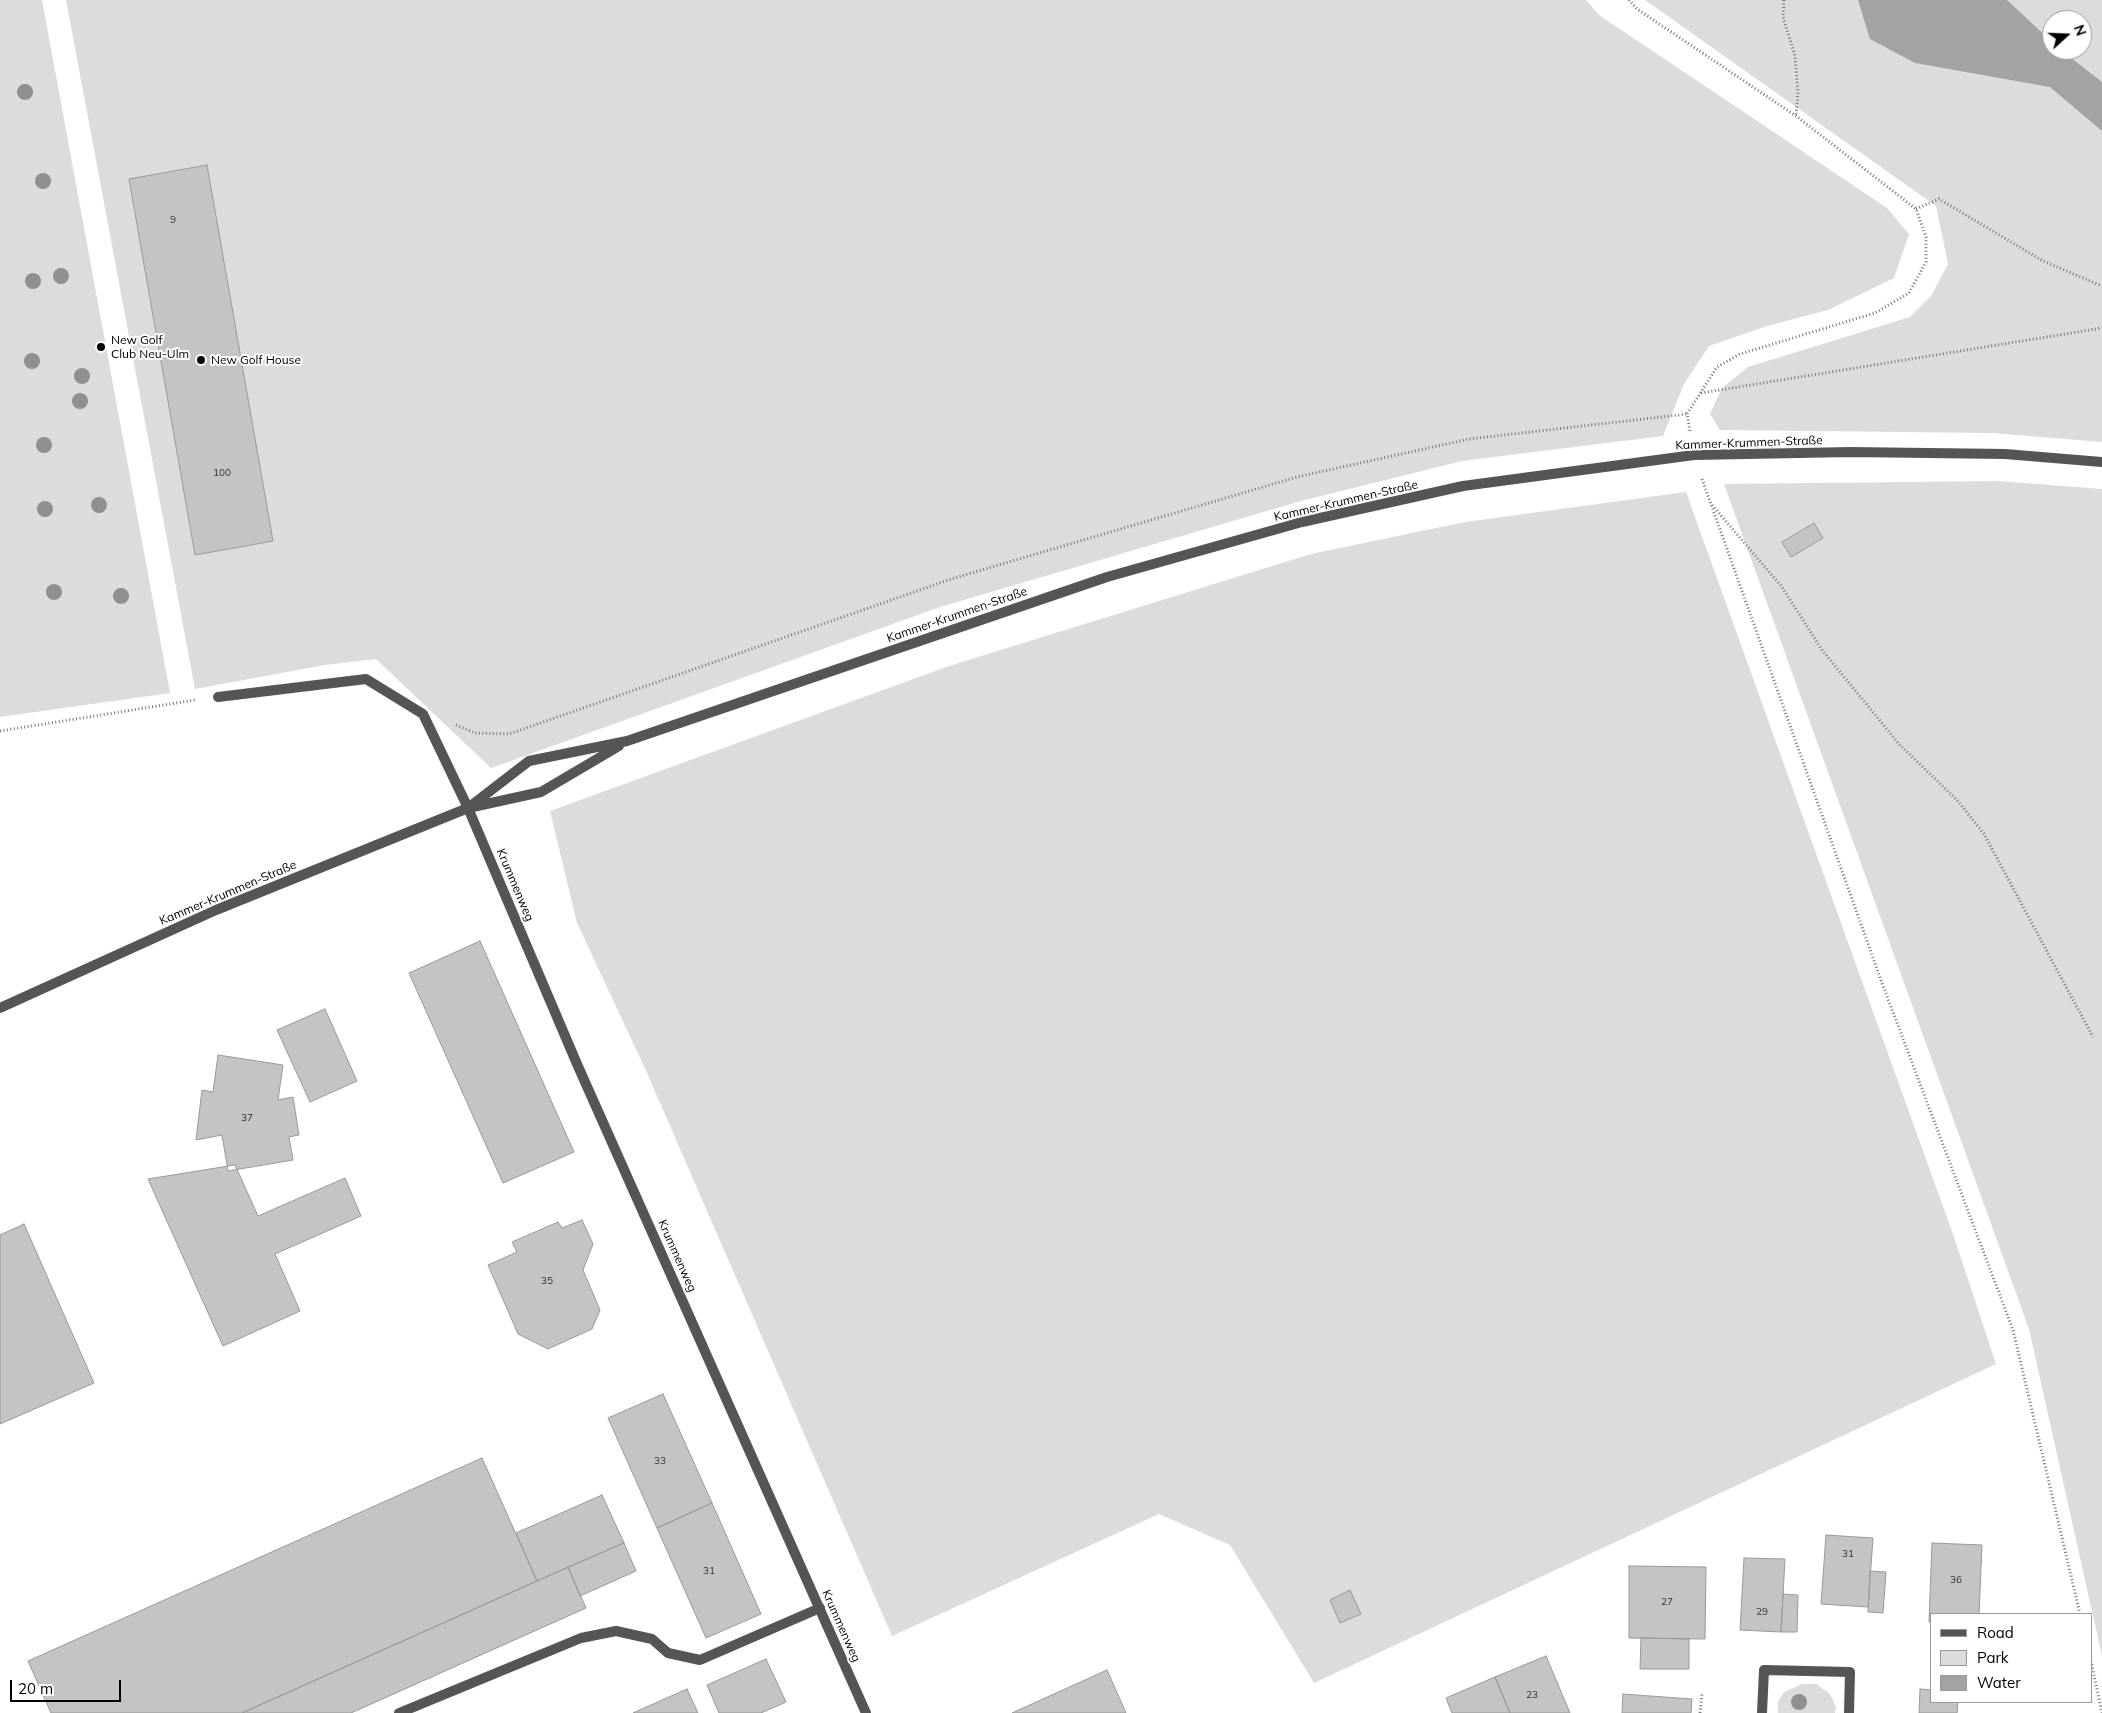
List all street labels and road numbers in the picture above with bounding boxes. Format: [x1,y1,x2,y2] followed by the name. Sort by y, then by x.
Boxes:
[1675,433,1823,453] street label: Kammer-Krummen-Straße
[1273,477,1419,525] street label: Kammer-Krummen-Straße
[885,584,1029,646] street label: Kammer-Krummen-Straße
[493,846,537,924] street label: Krummenweg
[157,858,299,928] street label: Kammer-Krummen-Straße
[655,1218,699,1294] street label: Krummenweg
[819,1588,863,1664] street label: Krummenweg

